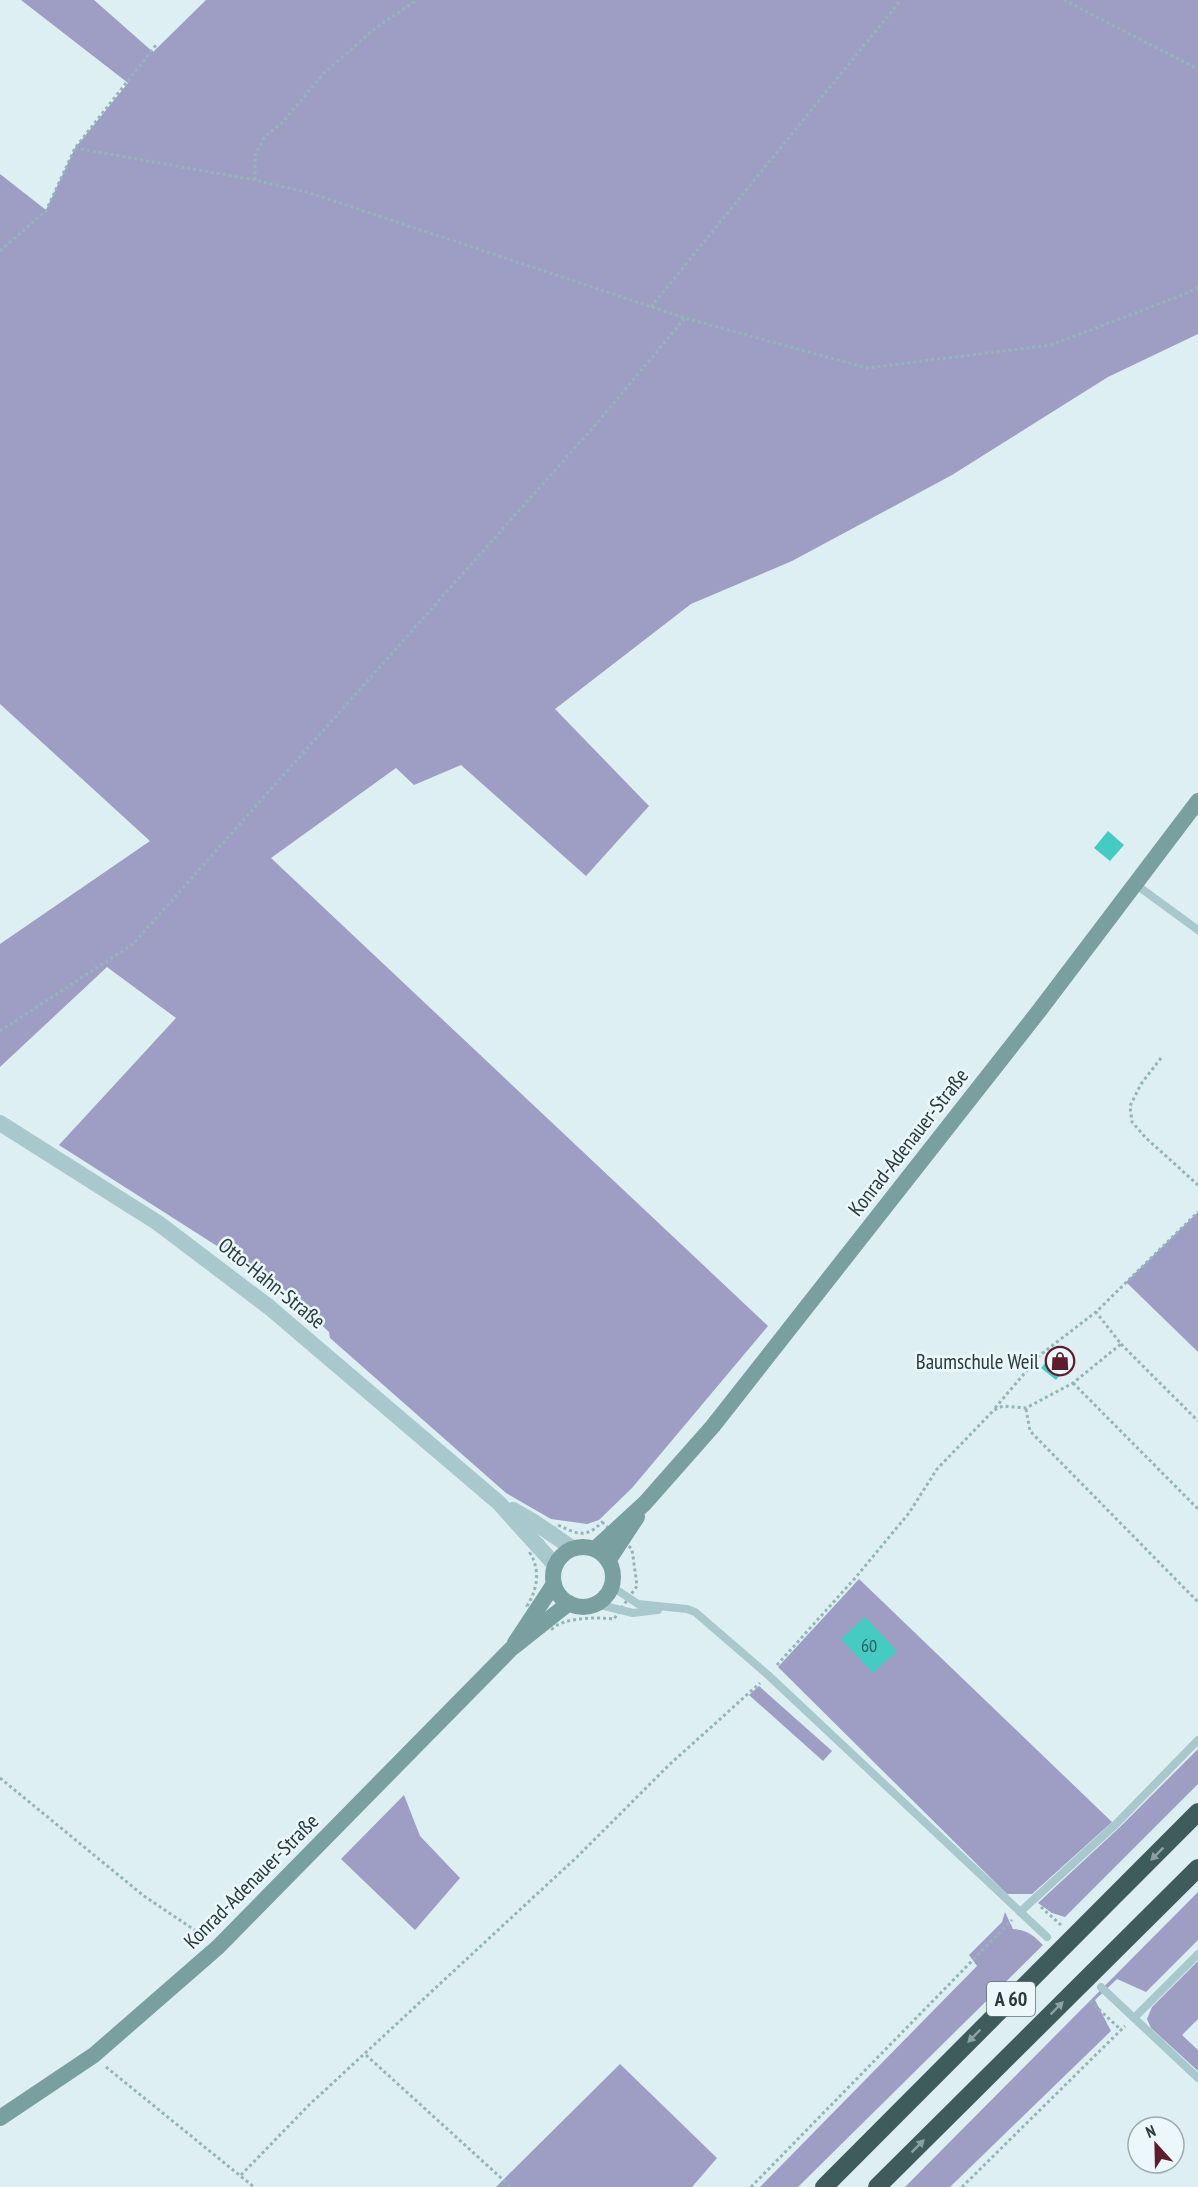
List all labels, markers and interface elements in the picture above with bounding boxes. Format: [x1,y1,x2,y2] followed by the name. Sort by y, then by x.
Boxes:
[842,1063,974,1221] street label: Konrad-Adenauer-Straße
[213,1232,331,1334] street label: Otto-Hahn-Straße
[1044,1345,1076,1377] shop icon: Baumschule Weil
[916,1348,1039,1375] place label: Baumschule Weil
[861,1634,877,1657] house number: 60
[178,1808,324,1954] street label: Konrad-Adenauer-Straße
[1150,1846,1164,1860] one-way arrow
[987,1982,1035,2016] road number: A 60
[1049,2002,1063,2016] one-way arrow
[968,2029,982,2043] one-way arrow
[1126,2115,1186,2175] north arrow
[1143,2120,1158,2142] text: N
[911,2139,925,2153] one-way arrow

